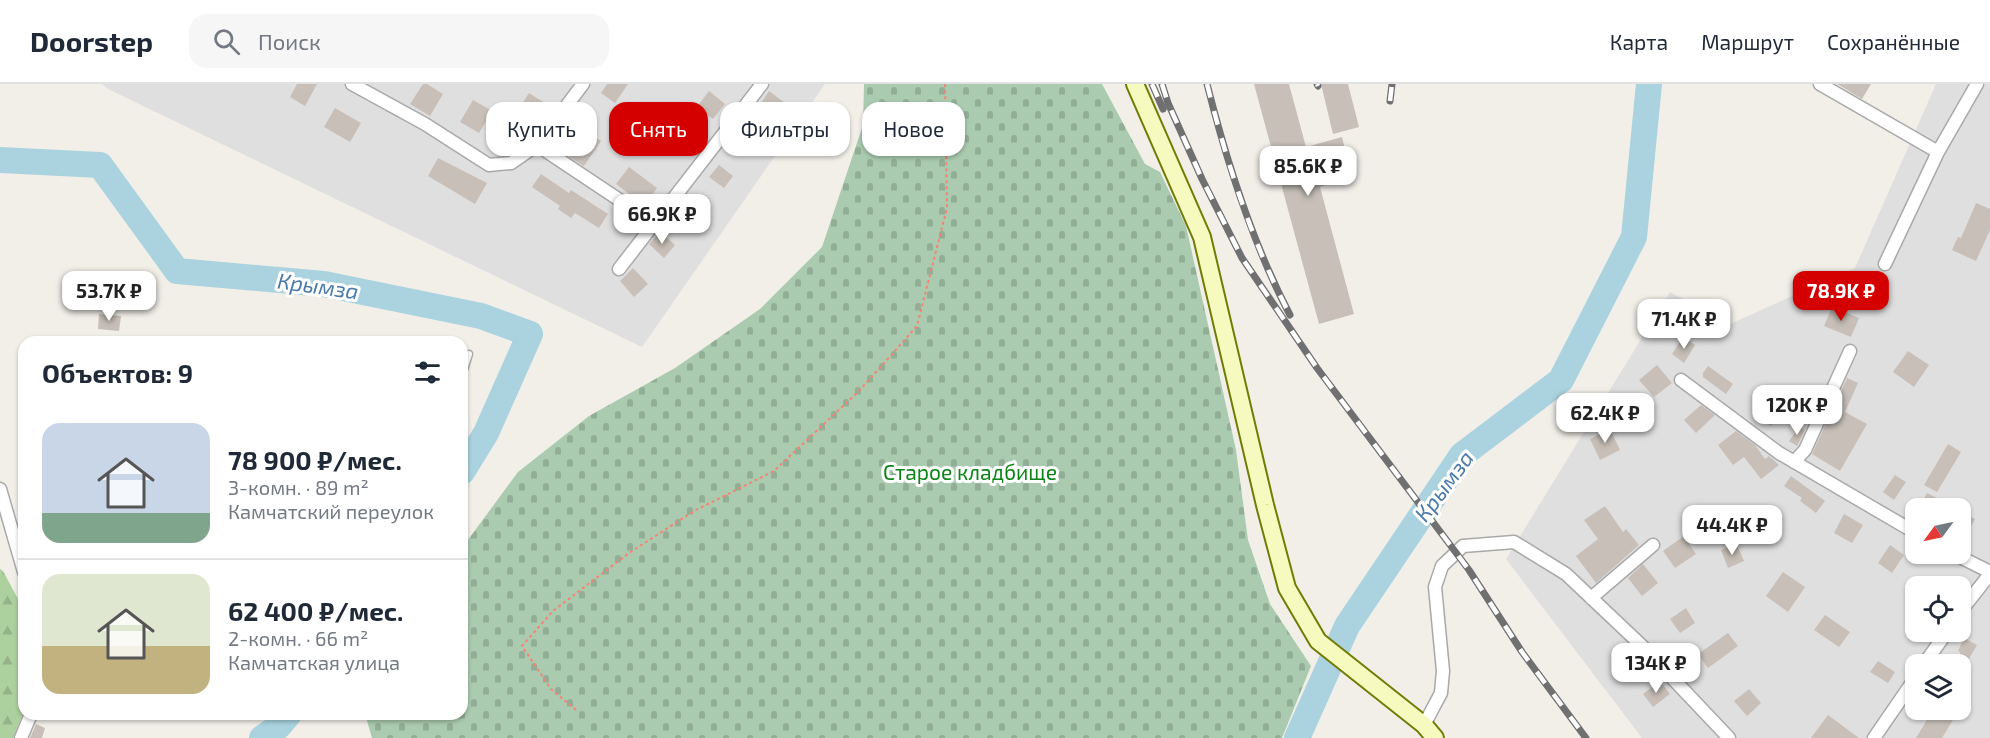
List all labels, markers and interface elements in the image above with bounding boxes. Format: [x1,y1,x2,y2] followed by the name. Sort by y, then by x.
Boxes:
[189,14,609,68] search box
[30,24,153,58] text: Doorstep
[210,25,243,58] icon: search
[258,28,321,54] text: Поиск
[1610,29,1668,54] text: Карта
[1701,29,1794,54] text: Маршрут
[1827,29,1960,54] text: Сохранённые
[486,102,597,156] chip: Купить
[609,102,708,156] chip: Снять
[720,102,850,156] chip: Фильтры
[862,102,965,156] chip: Новое
[1253,146,1363,197] pin: 85.6K ₽
[1274,153,1342,177] text: 85.6K ₽
[607,194,717,245] pin: 66.9K ₽
[628,201,696,225] text: 66.9K ₽
[276,266,360,304] water label: Крымза
[54,271,164,322] pin: 53.7K ₽
[1786,271,1896,322] pin: 78.9K ₽
[76,278,142,302] text: 53.7K ₽
[1807,278,1875,302] text: 78.9K ₽
[1629,299,1739,350] pin: 71.4K ₽
[1651,306,1717,330] text: 71.4K ₽
[411,356,444,389] icon: filters
[42,357,193,388] text: Объектов: 9
[1748,385,1846,436] pin: 120K ₽
[1766,392,1828,416] text: 120K ₽
[1550,393,1660,444] pin: 62.4K ₽
[1570,400,1640,424] text: 62.4K ₽
[228,444,402,475] text: 78 900 ₽/мес.
[1408,445,1478,526] water label: Крымза
[90,447,162,519] icon: home
[883,459,1057,484] park label: Старое кладбище
[228,475,369,499] text: 3-комн. · 89 m²
[1905,498,1971,564] north arrow
[1905,498,1971,720] map controls
[228,499,434,523] text: Камчатский переулок
[1677,505,1787,556] pin: 44.4K ₽
[1696,512,1768,536] text: 44.4K ₽
[1905,576,1971,642] button: locate
[228,595,403,626] text: 62 400 ₽/мес.
[90,598,162,670] icon: home
[228,626,368,650] text: 2-комн. · 66 m²
[1607,643,1705,694] pin: 134K ₽
[228,650,400,674] text: Камчатская улица
[1625,650,1687,674] text: 134K ₽
[1905,654,1971,720] button: layers

